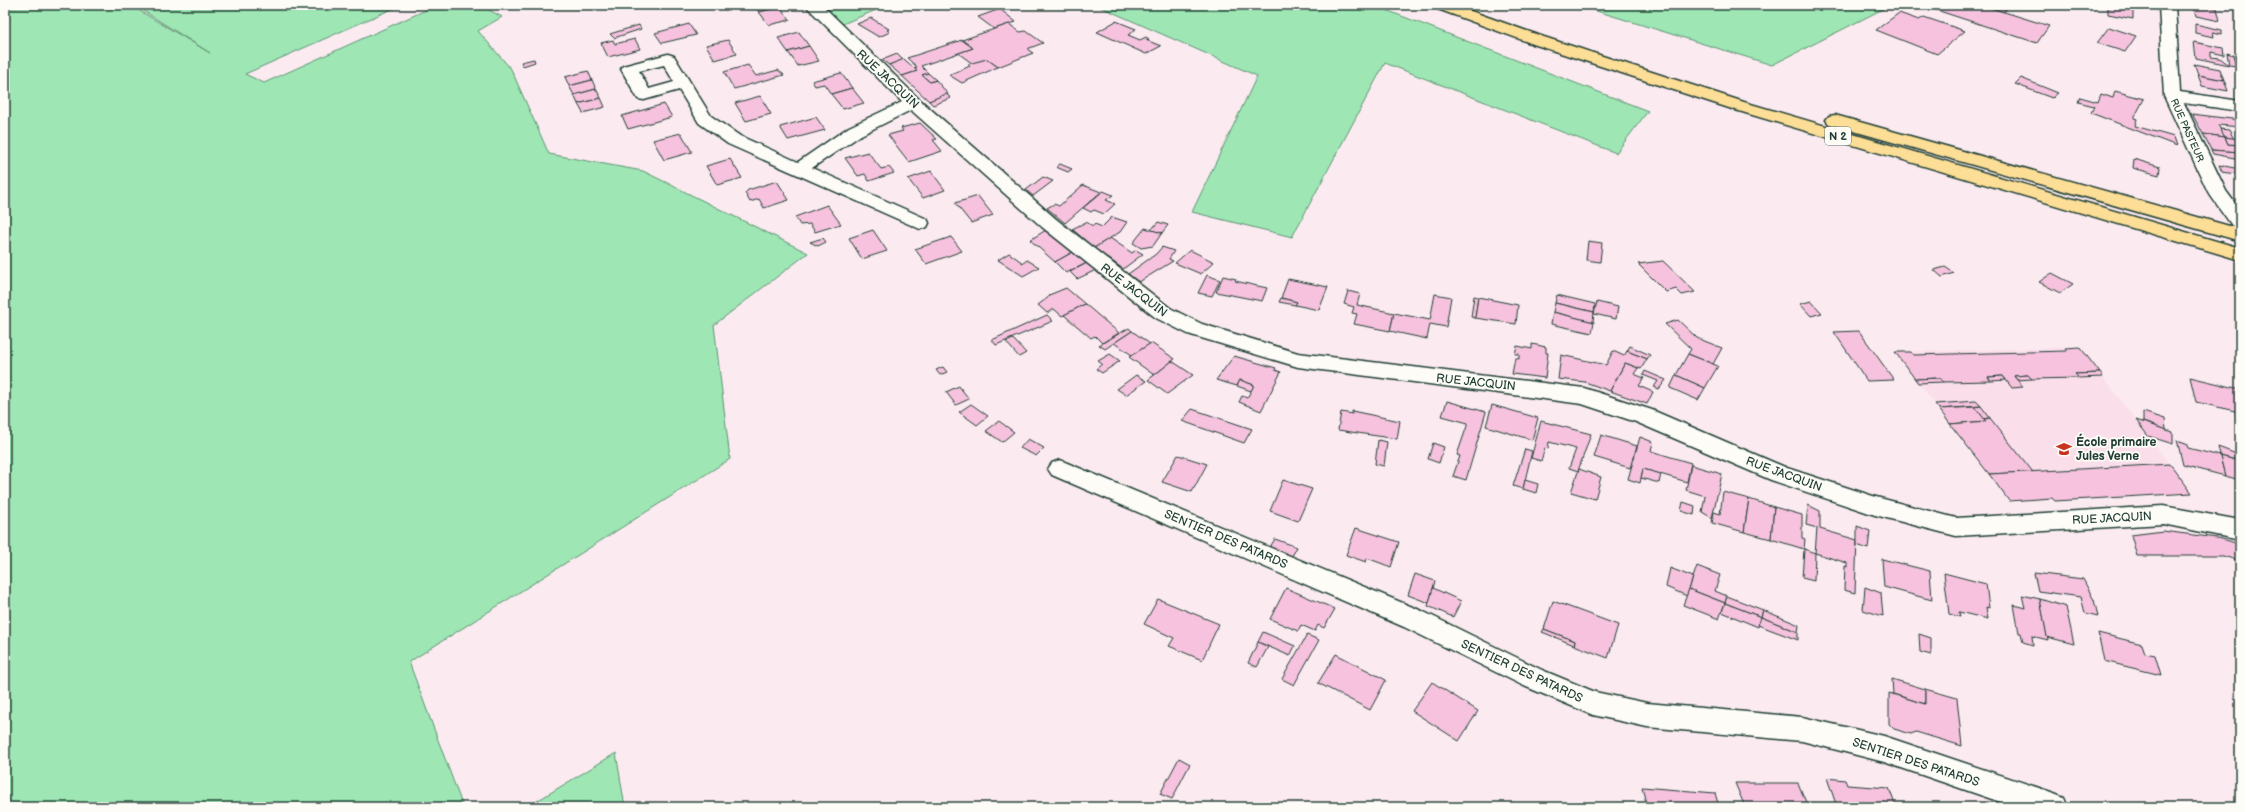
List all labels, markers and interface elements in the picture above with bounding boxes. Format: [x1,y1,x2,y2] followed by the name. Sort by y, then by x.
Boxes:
[853,47,922,112] street label: RUE JACQUIN
[2168,97,2206,164] street label: RUE PASTEUR
[1825,127,1851,145] road number: N 2
[1097,260,1170,320] street label: RUE JACQUIN
[1435,371,1516,394] street label: RUE JACQUIN
[2076,433,2157,464] place label: École primaire Jules Verne
[2055,440,2073,458] school or university icon: École primaire Jules Verne
[1744,454,1824,495] street label: RUE JACQUIN
[1162,507,1290,572] street label: SENTIER DES PATARDS
[2072,509,2152,528] street label: RUE JACQUIN
[1459,637,1585,706] street label: SENTIER DES PATARDS
[1850,735,1981,790] street label: SENTIER DES PATARDS

